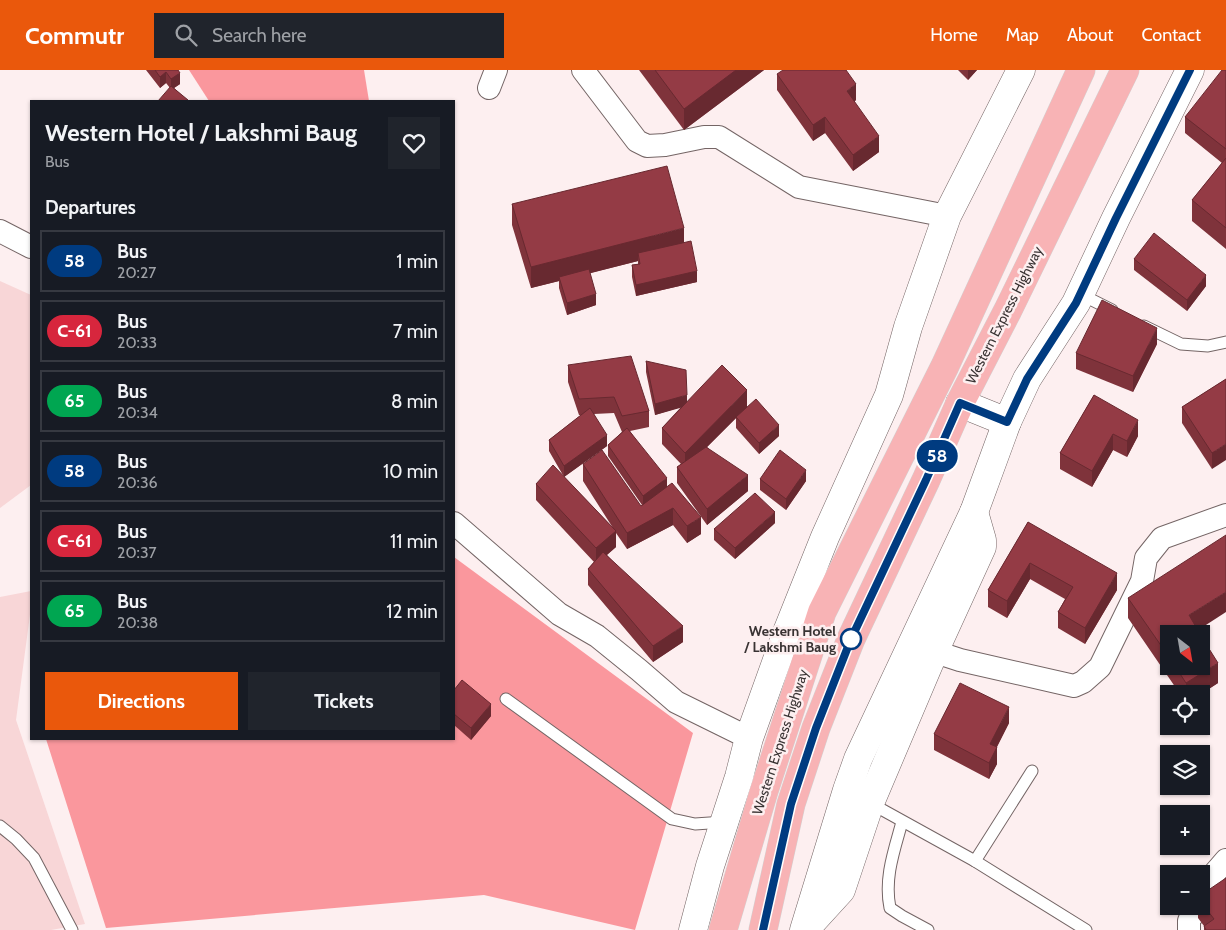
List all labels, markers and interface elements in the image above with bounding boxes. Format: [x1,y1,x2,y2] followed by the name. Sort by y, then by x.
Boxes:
[154,13,504,58] search box
[25,21,124,50] text: Commutr
[172,21,200,49] icon: search
[212,24,307,47] text: Search here
[930,24,978,46] text: Home
[1006,24,1039,46] text: Map
[1067,24,1113,46] text: About
[1141,24,1201,46] text: Contact
[388,117,440,169] button: heart
[45,118,357,147] text: Western Hotel / Lakshmi Baug
[45,152,69,171] text: Bus
[45,196,136,219] text: Departures
[117,240,147,263] text: Bus
[961,243,1047,387] street label: Western Express Highway
[64,250,85,272] text: 58
[396,250,438,273] text: 1 min
[117,263,156,282] text: 20:27
[117,310,147,333] text: Bus
[57,320,92,342] text: C-61
[393,320,438,343] text: 7 min
[117,333,157,352] text: 20:33
[117,380,147,403] text: Bus
[65,390,84,412] text: 65
[391,390,438,413] text: 8 min
[117,403,158,422] text: 20:34
[914,440,960,472] line badge: 58
[927,445,947,467] text: 58
[117,450,147,473] text: Bus
[64,460,85,482] text: 58
[383,460,438,483] text: 10 min
[117,473,158,492] text: 20:36
[117,520,147,543] text: Bus
[57,530,92,552] text: C-61
[390,530,438,553] text: 11 min
[117,543,157,562] text: 20:37
[117,590,147,613] text: Bus
[65,600,84,622] text: 65
[386,600,438,623] text: 12 min
[117,613,158,632] text: 20:38
[743,622,836,656] place label: Western Hotel / Lakshmi Baug
[1160,625,1210,675] north arrow
[1160,625,1210,915] map controls
[840,628,862,650] marker: Western Hotel / Lakshmi Baug
[748,667,812,817] street label: Western Express Highway
[45,672,238,730] button: Directions
[248,672,440,730] button: Tickets
[1160,685,1210,735] button: locate
[1160,745,1210,795] button: layers
[1160,805,1210,855] button: +
[1160,865,1210,915] button: −

